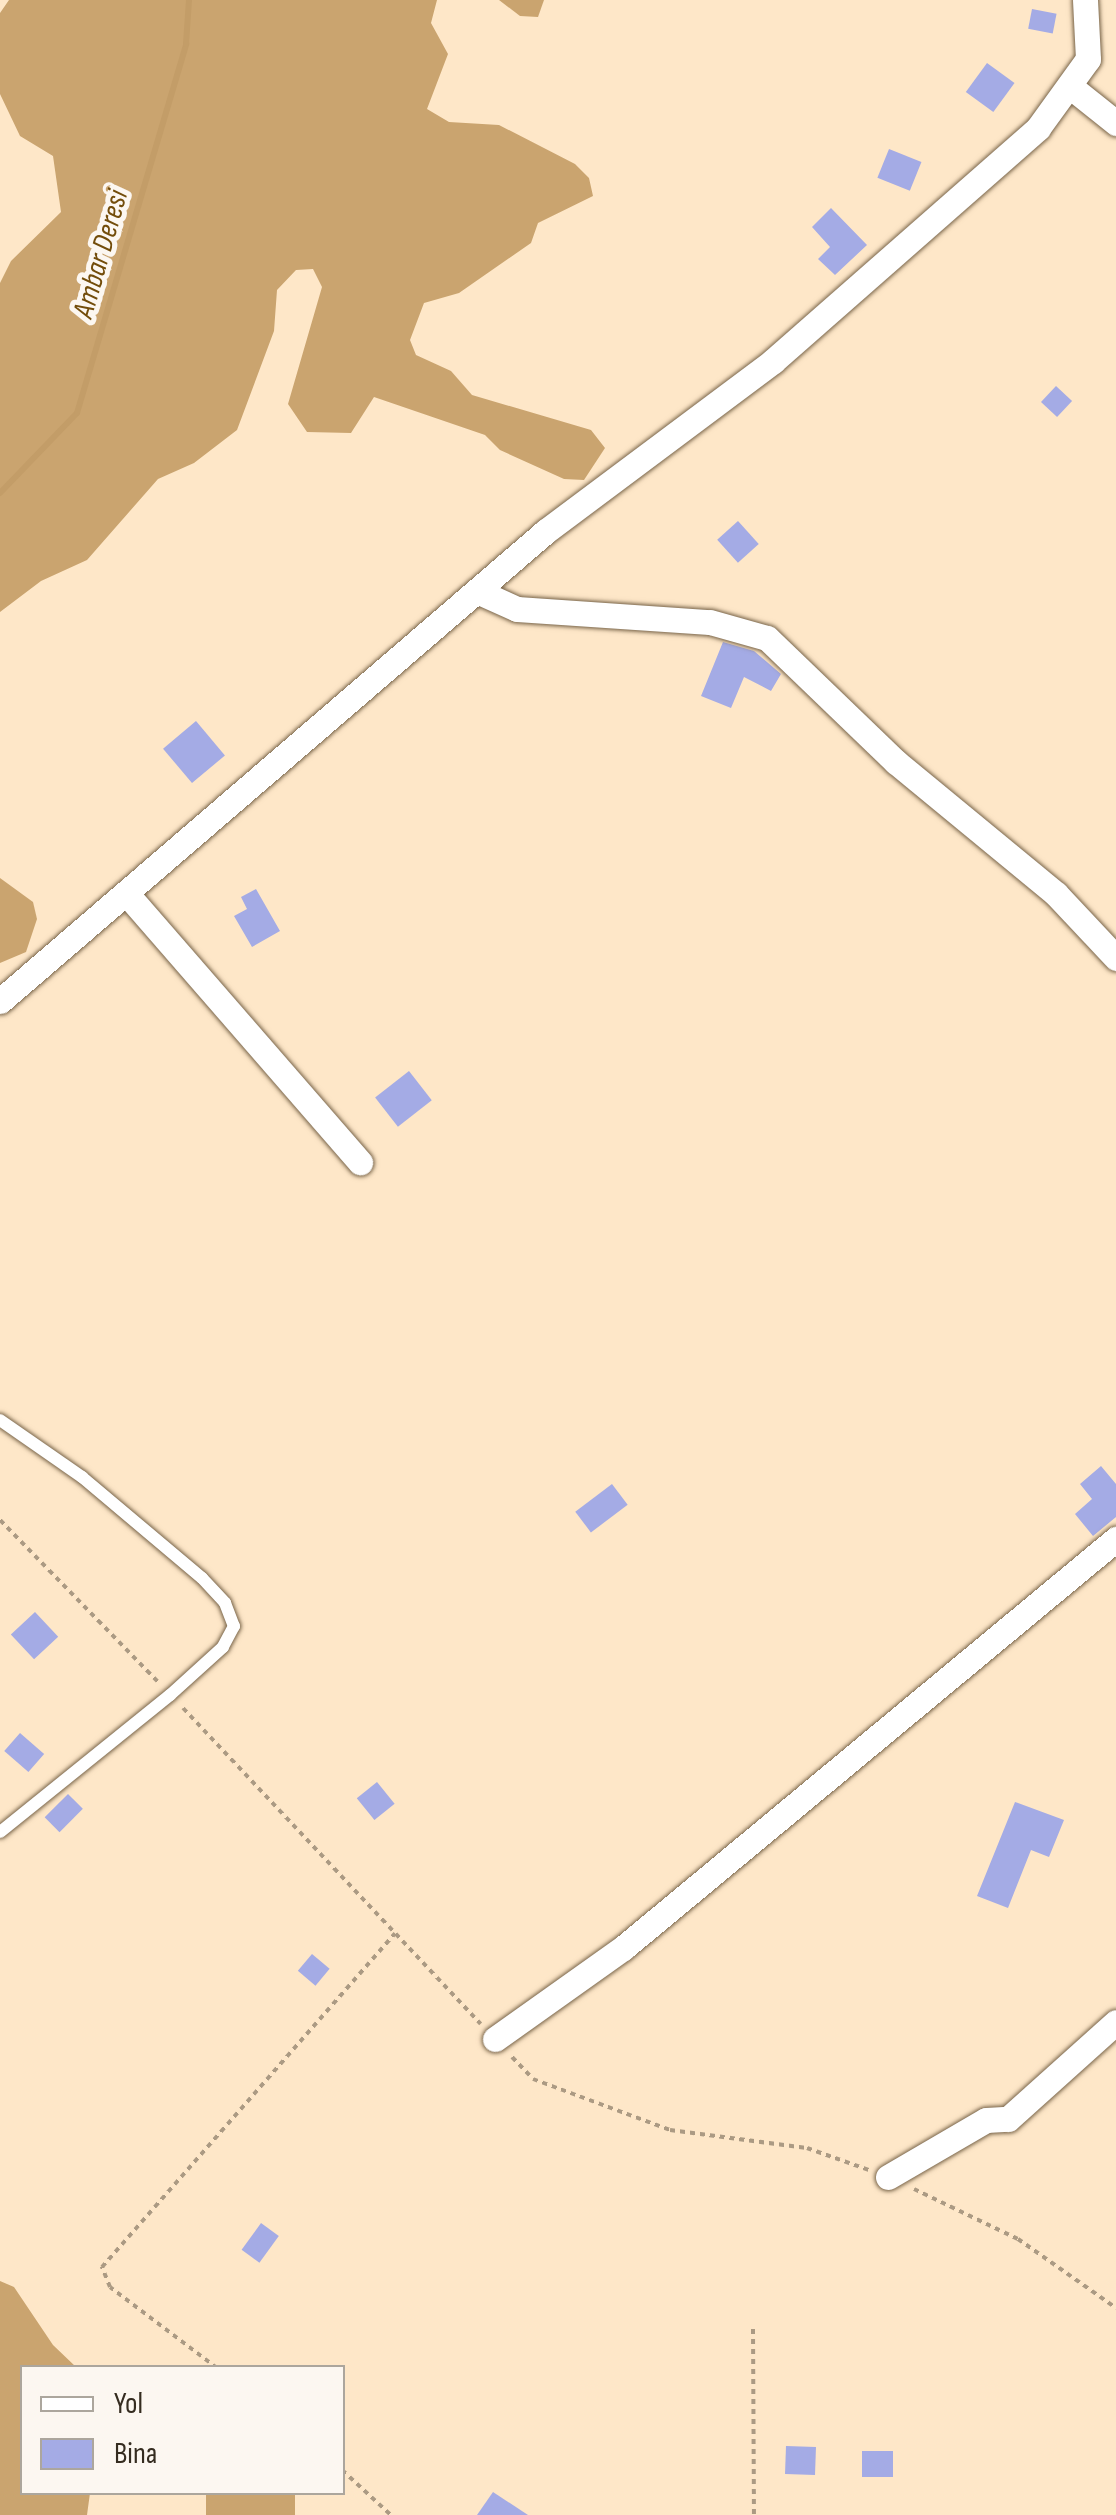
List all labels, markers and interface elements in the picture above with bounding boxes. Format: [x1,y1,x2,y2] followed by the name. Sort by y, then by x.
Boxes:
[66,186,136,322] water label: Ambar Deresi
[20,2365,345,2495] legend
[114,2386,143,2422] text: Yol
[114,2436,157,2472] text: Bina

